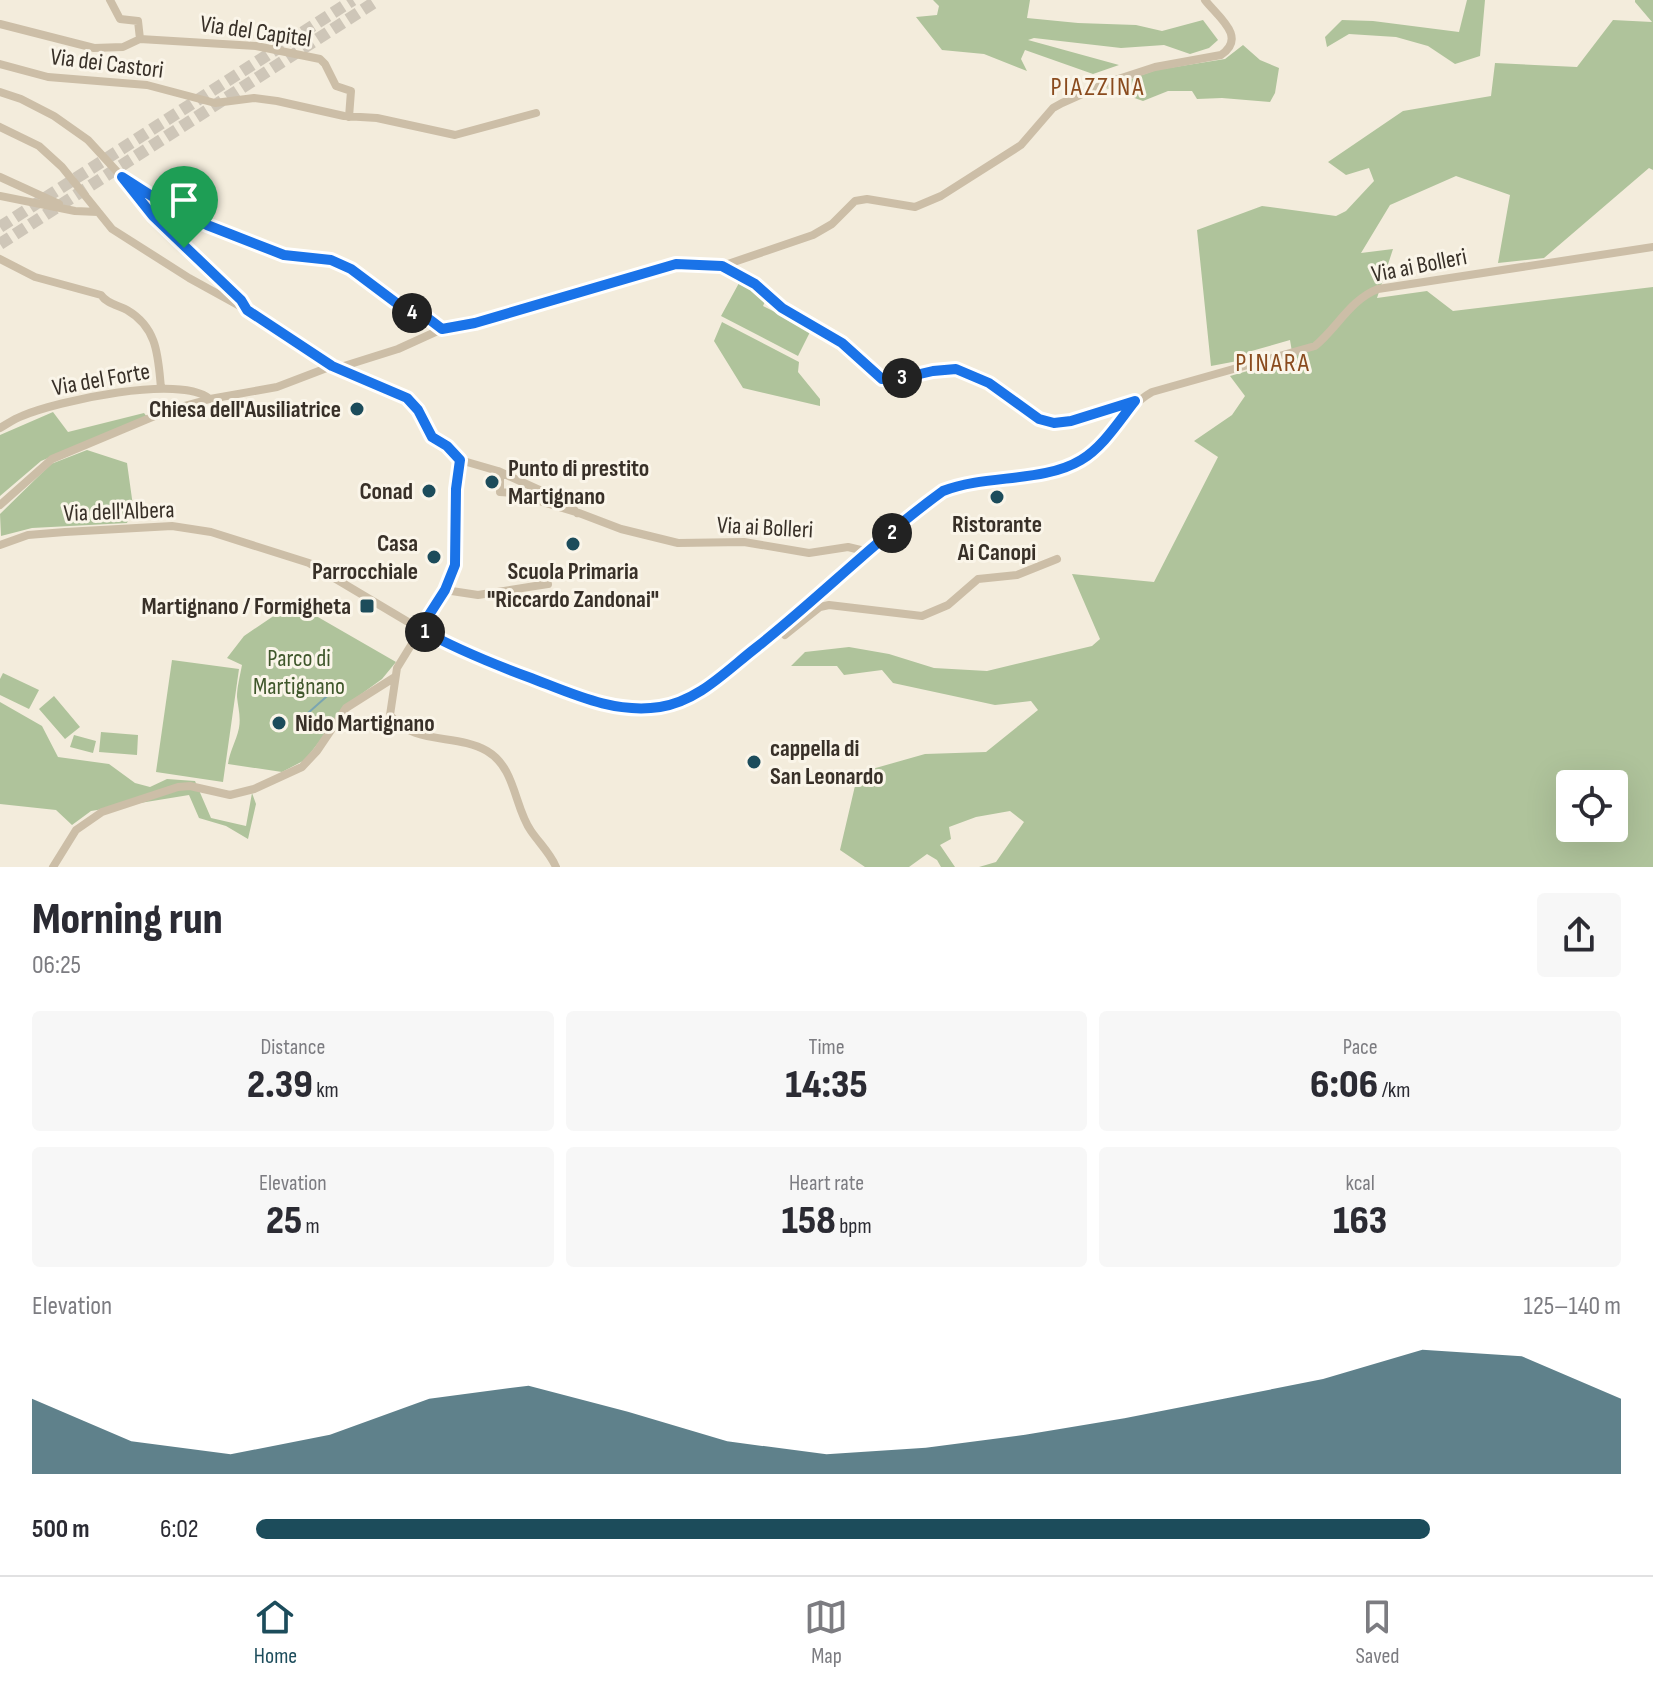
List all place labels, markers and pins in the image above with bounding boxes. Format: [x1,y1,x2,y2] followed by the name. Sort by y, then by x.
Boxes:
[150,166,218,248] pin
[392,293,432,333] pin: 4
[882,358,922,398] pin: 3
[149,395,341,424] place label: Chiesa dell'Ausiliatrice
[348,400,366,418] marker: Chiesa dell'Ausiliatrice
[508,454,649,511] place label: Punto di prestito Martignano
[483,473,501,491] marker: Punto di prestito Martignano
[359,477,413,506] place label: Conad
[420,482,438,500] marker: Conad
[988,488,1006,506] marker: Ristorante Ai Canopi
[952,510,1042,567] place label: Ristorante Ai Canopi
[872,513,912,553] pin: 2
[312,529,418,586] place label: Casa Parrocchiale
[564,535,582,553] marker: Scuola Primaria "Riccardo Zandonai"
[425,548,443,566] marker: Casa Parrocchiale
[487,557,659,614] place label: Scuola Primaria "Riccardo Zandonai"
[141,592,351,621] place label: Martignano / Formigheta
[358,597,376,615] marker: Martignano / Formigheta
[405,612,445,652] pin: 1
[295,709,435,738] place label: Nido Martignano
[270,714,288,732] marker: Nido Martignano
[770,734,884,791] place label: cappella di San Leonardo
[745,753,763,771] marker: cappella di San Leonardo

